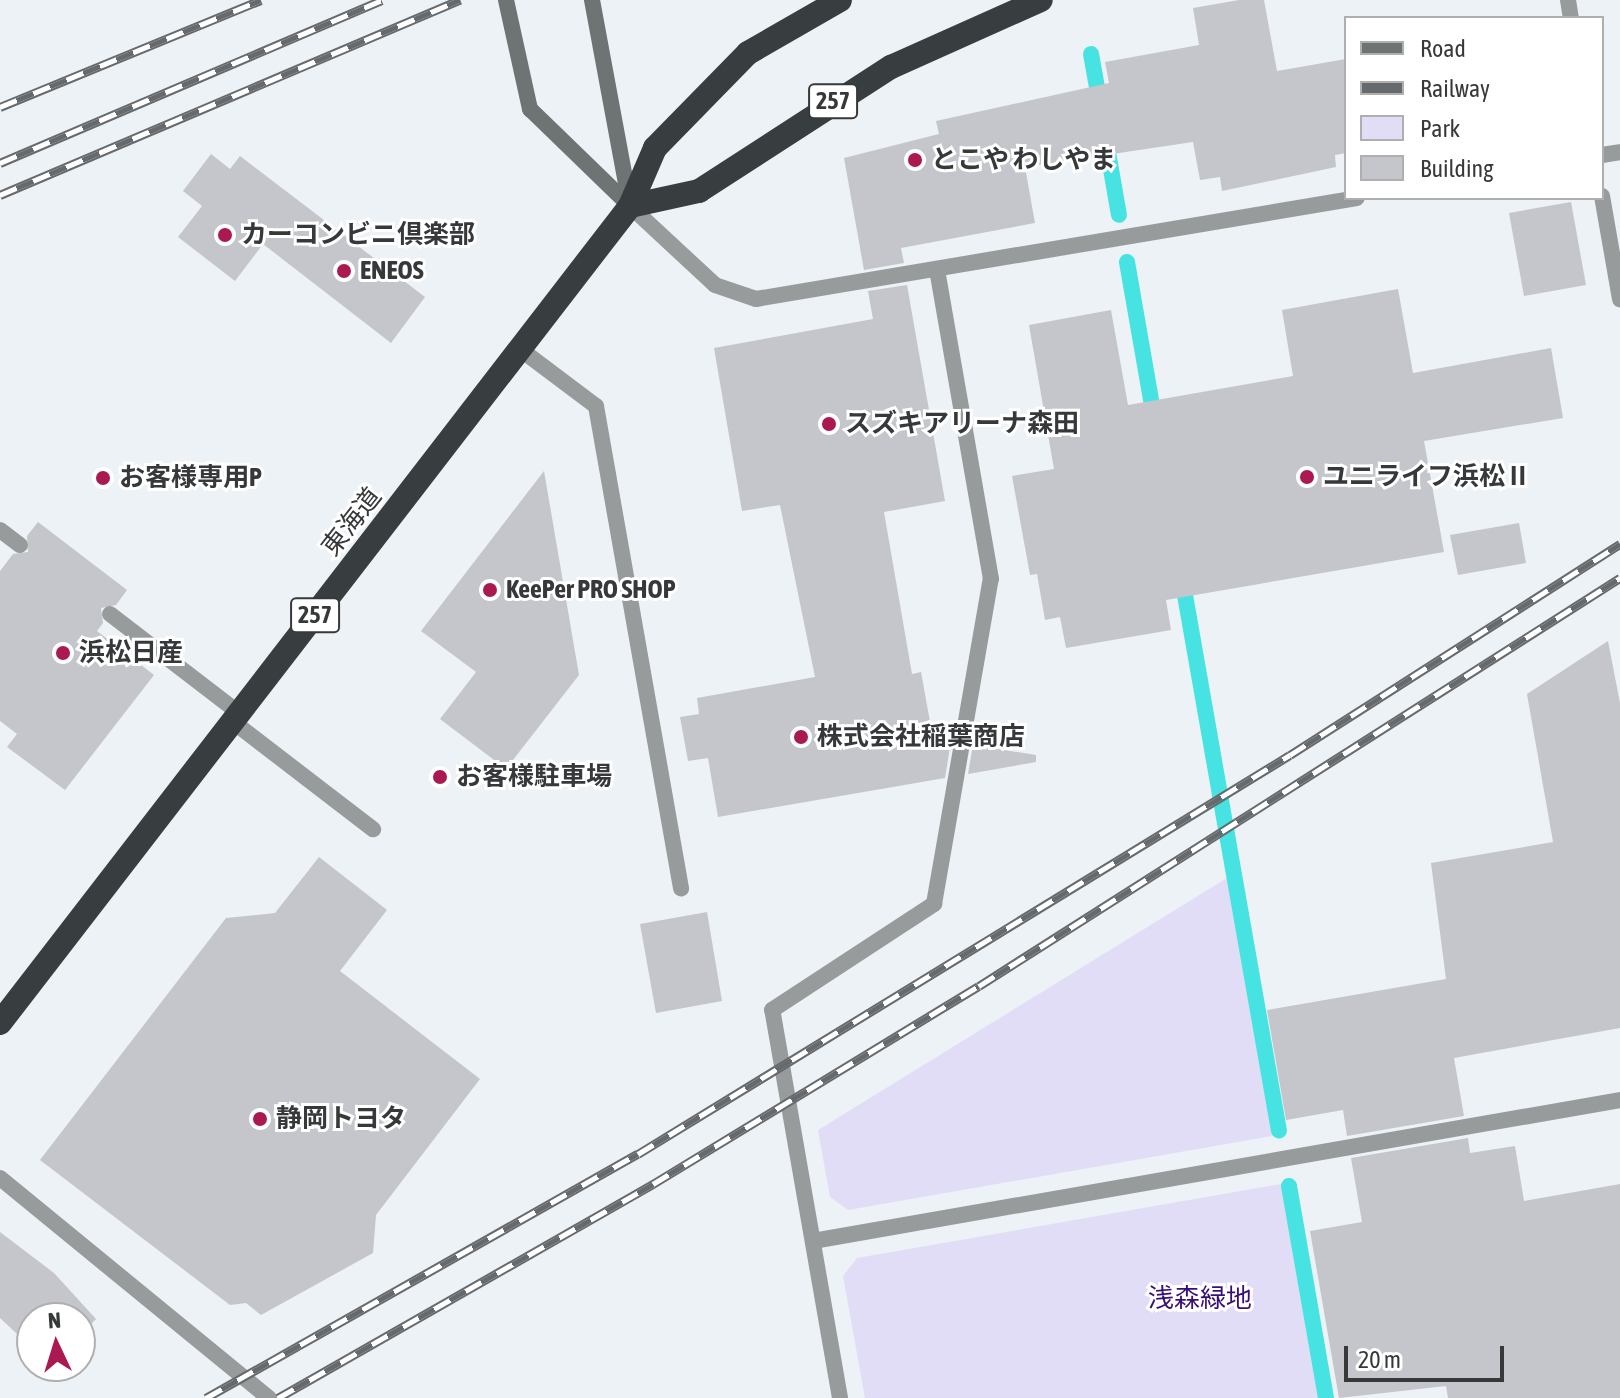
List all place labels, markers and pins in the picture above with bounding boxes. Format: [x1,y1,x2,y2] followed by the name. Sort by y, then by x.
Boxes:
[931,144,1117,176] place label: とこや わしやま
[906,151,924,169] marker: とこや わしやま
[241,219,475,251] place label: カーコンビニ倶楽部
[216,226,234,244] marker: カーコンビニ倶楽部
[360,255,424,287] place label: ENEOS
[335,262,353,280] marker: ENEOS
[845,408,1079,440] place label: スズキアリーナ森田
[820,415,838,433] marker: スズキアリーナ森田
[1323,461,1531,493] place label: ユニライフ浜松Ⅱ
[119,462,262,494] place label: お客様専用P
[1298,468,1316,486] marker: ユニライフ浜松Ⅱ
[94,469,112,487] marker: お客様専用P
[506,574,675,606] place label: KeePer PRO SHOP
[481,581,499,599] marker: KeePer PRO SHOP
[79,637,183,669] place label: 浜松日産
[54,644,72,662] marker: 浜松日産
[817,721,1025,753] place label: 株式会社稲葉商店
[792,728,810,746] marker: 株式会社稲葉商店
[456,761,612,793] place label: お客様駐車場
[431,768,449,786] marker: お客様駐車場
[276,1103,406,1135] place label: 静岡トヨタ
[251,1110,269,1128] marker: 静岡トヨタ

